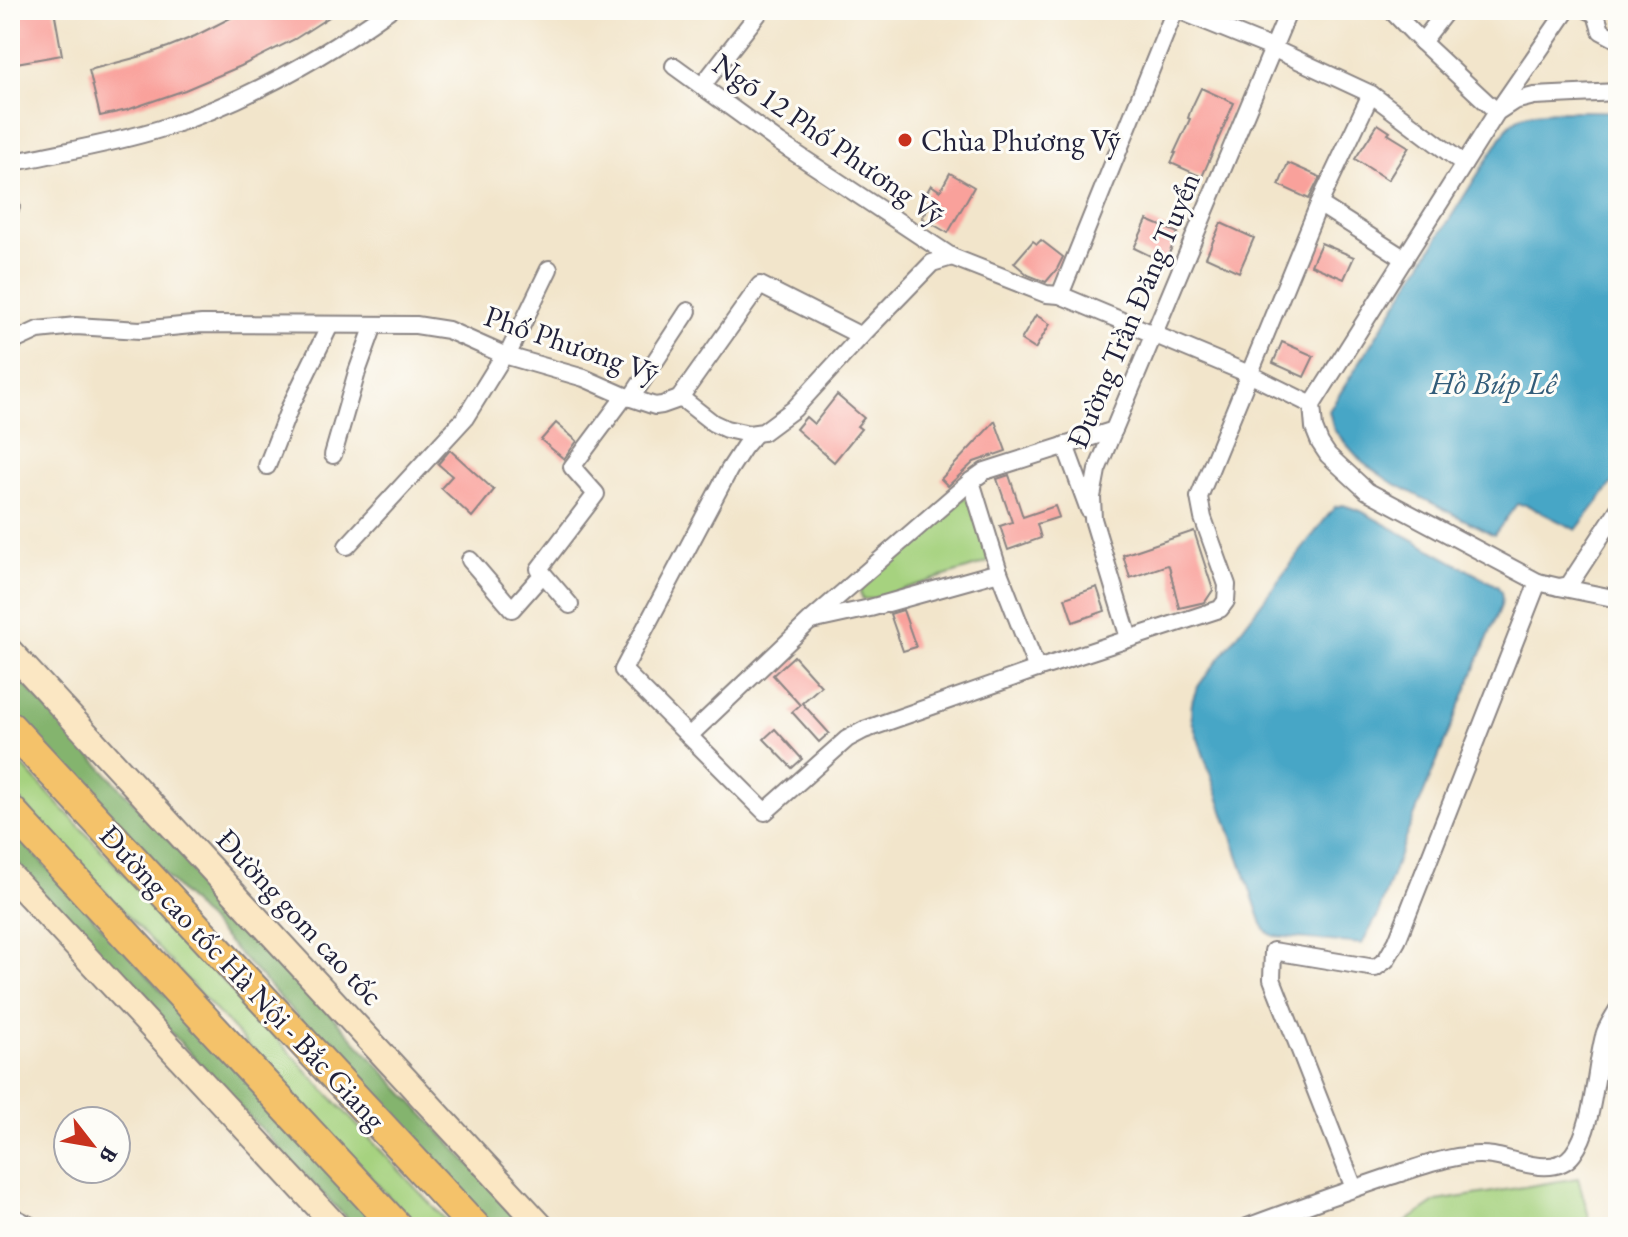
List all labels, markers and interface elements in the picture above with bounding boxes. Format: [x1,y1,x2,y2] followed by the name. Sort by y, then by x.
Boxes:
[705,44,953,234] street label: Ngõ 12 Phố Phương Vỹ
[921,121,1122,160] place label: Chùa Phương Vỹ
[896,131,914,149] marker: Chùa Phương Vỹ
[1057,166,1209,454] street label: Đường Trần Đăng Tuyển
[480,296,665,392] street label: Phố Phương Vỹ
[1429,362,1558,404] water label: Hồ Búp Lê
[91,816,395,1138] street label: Đường cao tốc Hà Nội - Bắc Giang
[208,820,392,1014] street label: Đường gom cao tốc
[52,1105,132,1185] north arrow
[93,1142,125,1169] text: B

